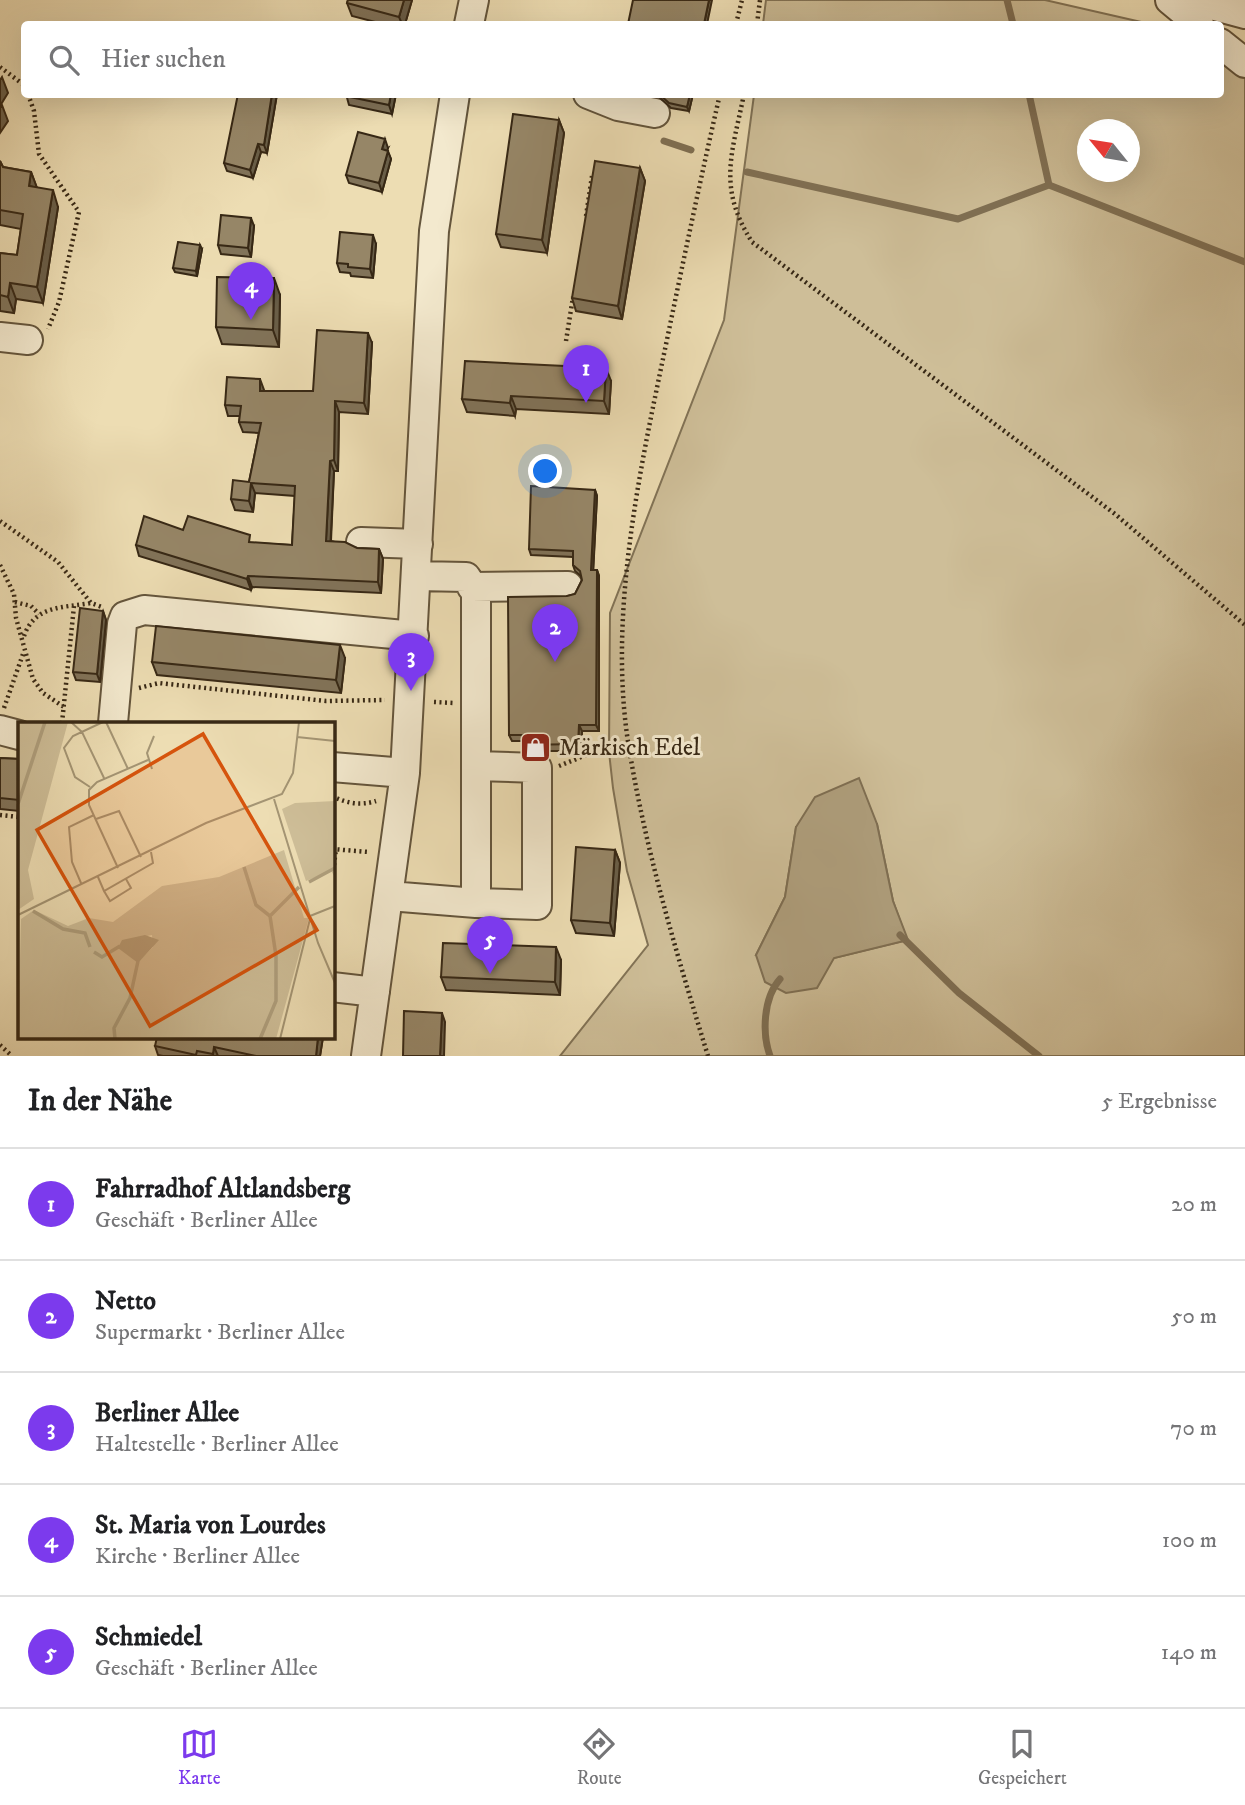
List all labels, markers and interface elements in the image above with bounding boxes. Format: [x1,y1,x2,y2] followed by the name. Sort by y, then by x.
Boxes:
[21,21,1224,98] search box
[45,41,83,79] icon: search
[101,43,226,76] text: Hier suchen
[1077,119,1140,182] north arrow
[228,262,274,320] pin: 4
[563,345,609,403] pin: 1
[528,454,562,488] your location
[532,604,578,662] pin: 2
[388,633,434,691] pin: 3
[18,722,334,1038] inset map
[519,731,553,765] shop icon: Märkisch Edel
[559,733,701,763] place label: Märkisch Edel
[467,916,513,974] pin: 5
[28,1083,172,1120] text: In der Nähe
[1102,1087,1217,1116] text: 5 Ergebnisse
[95,1173,350,1206] text: Fahrradhof Altlandsberg
[47,1190,55,1219] text: 1
[1171,1190,1217,1219] text: 20 m
[95,1206,318,1235] text: Geschäft · Berliner Allee
[95,1285,156,1318] text: Netto
[45,1302,57,1331] text: 2
[1171,1302,1217,1331] text: 50 m
[95,1318,345,1347] text: Supermarkt · Berliner Allee
[95,1397,239,1430] text: Berliner Allee
[47,1414,55,1443] text: 3
[1170,1414,1217,1443] text: 70 m
[95,1430,339,1459] text: Haltestelle · Berliner Allee
[95,1509,326,1542] text: St. Maria von Lourdes
[44,1526,58,1555] text: 4
[1162,1526,1217,1555] text: 100 m
[95,1542,300,1571] text: Kirche · Berliner Allee
[95,1621,202,1654] text: Schmiedel
[45,1638,57,1667] text: 5
[1161,1638,1217,1667] text: 140 m
[95,1654,318,1683] text: Geschäft · Berliner Allee
[178,1725,221,1790] tab: Karte
[577,1725,622,1790] tab: Route
[978,1725,1067,1790] tab: Gespeichert

